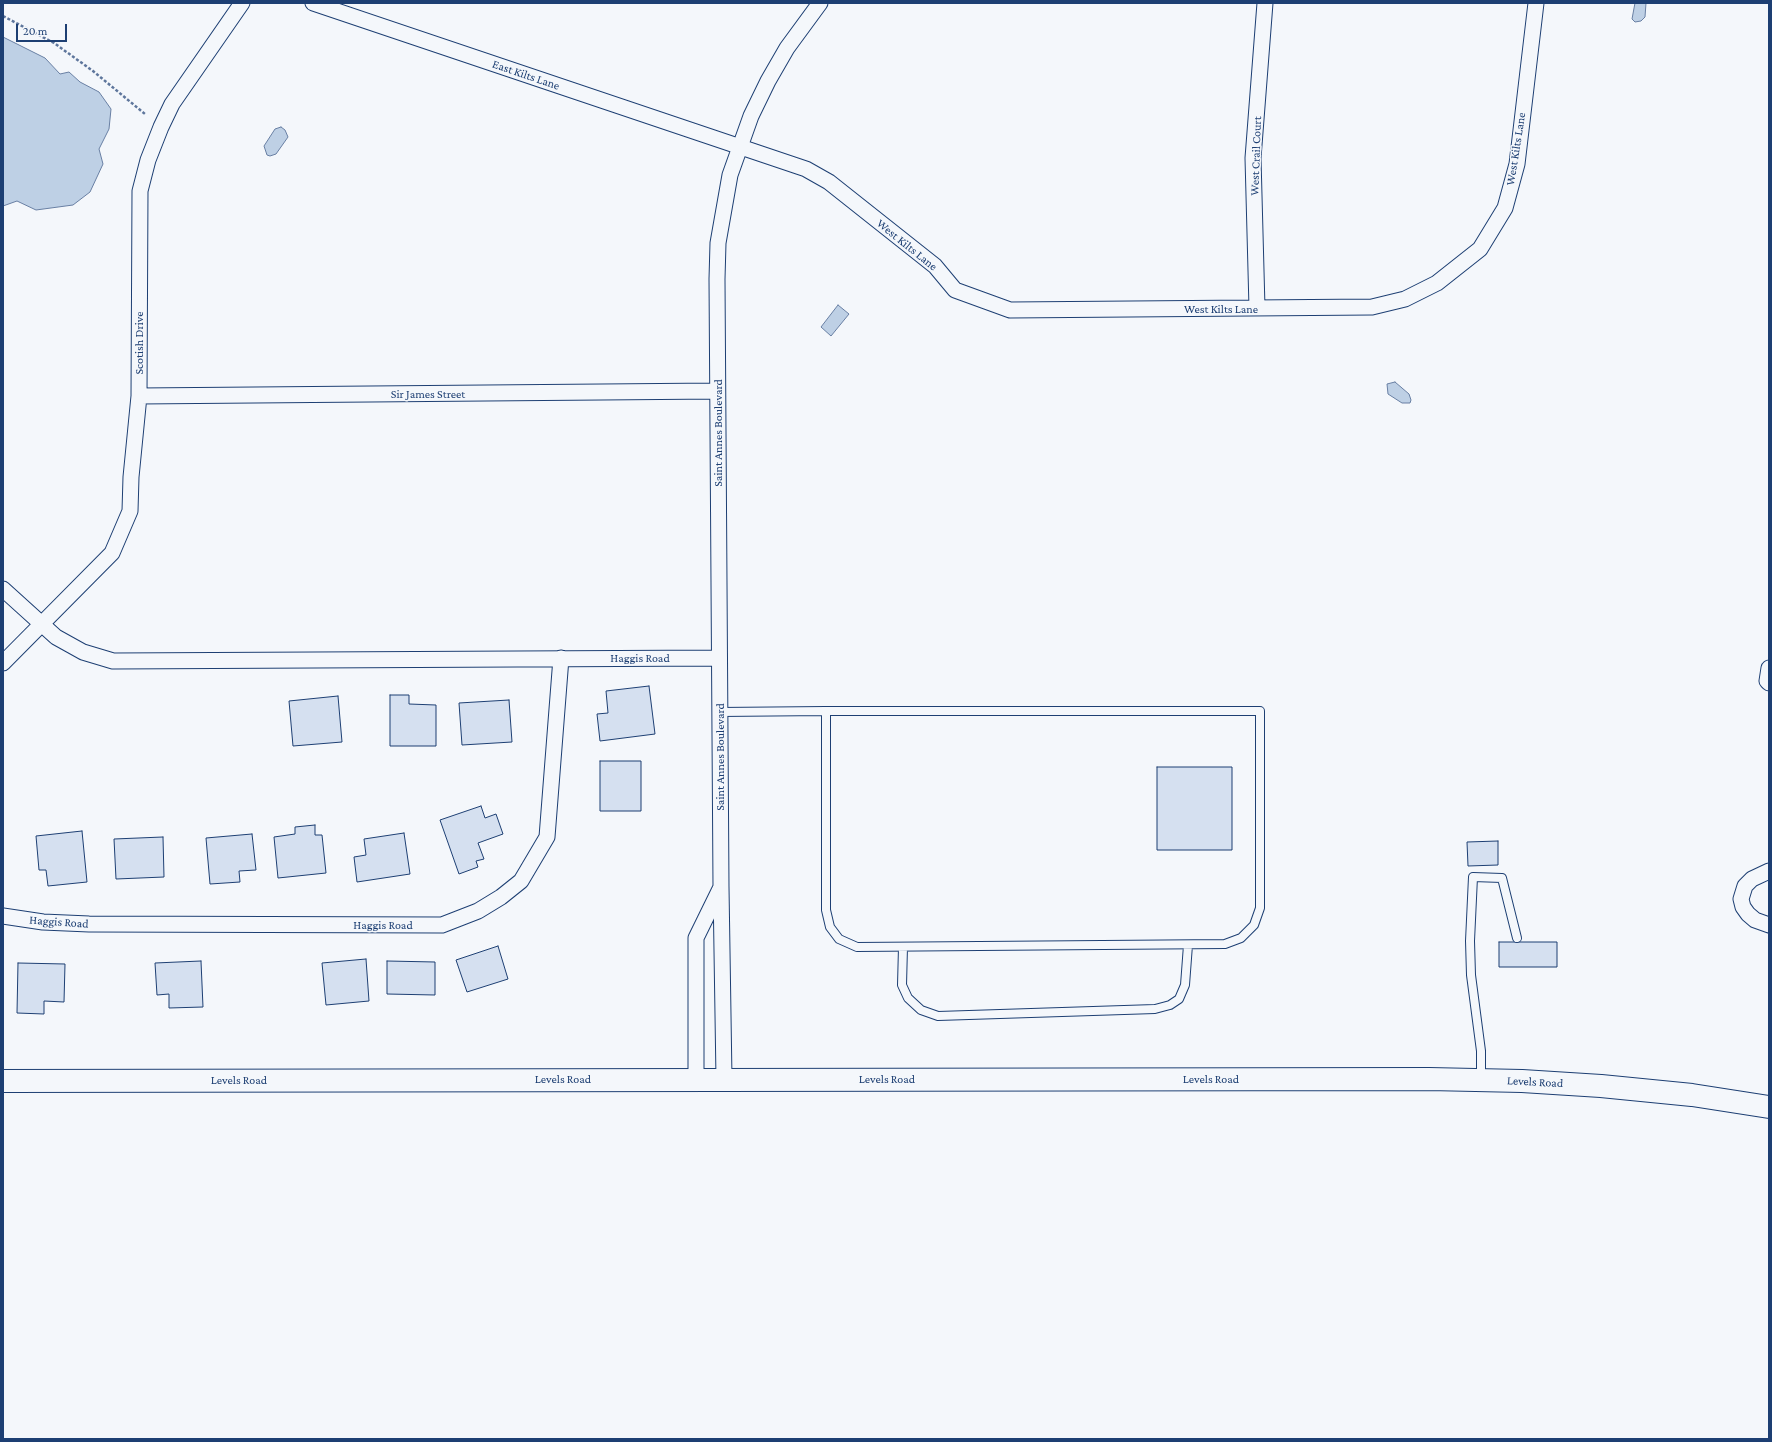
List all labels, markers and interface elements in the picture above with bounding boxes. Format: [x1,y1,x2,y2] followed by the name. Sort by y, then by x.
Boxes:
[18,16,69,42] scale bar
[23,24,47,38] text: 20 m
[490,57,562,93] street label: East Kilts Lane
[1503,111,1529,187] street label: West Kilts Lane
[1247,116,1265,196] street label: West Crail Court
[874,216,940,274] street label: West Kilts Lane
[1184,302,1258,316] street label: West Kilts Lane
[132,311,146,375] street label: Scotish Drive
[711,379,725,487] street label: Saint Annes Boulevard
[391,387,465,401] street label: Sir James Street
[610,651,670,665] street label: Haggis Road
[713,703,727,811] street label: Saint Annes Boulevard
[29,913,89,931] street label: Haggis Road
[353,918,413,932] street label: Haggis Road
[535,1072,591,1086] street label: Levels Road
[859,1072,915,1086] street label: Levels Road
[1183,1072,1239,1086] street label: Levels Road
[211,1073,267,1087] street label: Levels Road
[1506,1073,1564,1091] street label: Levels Road

